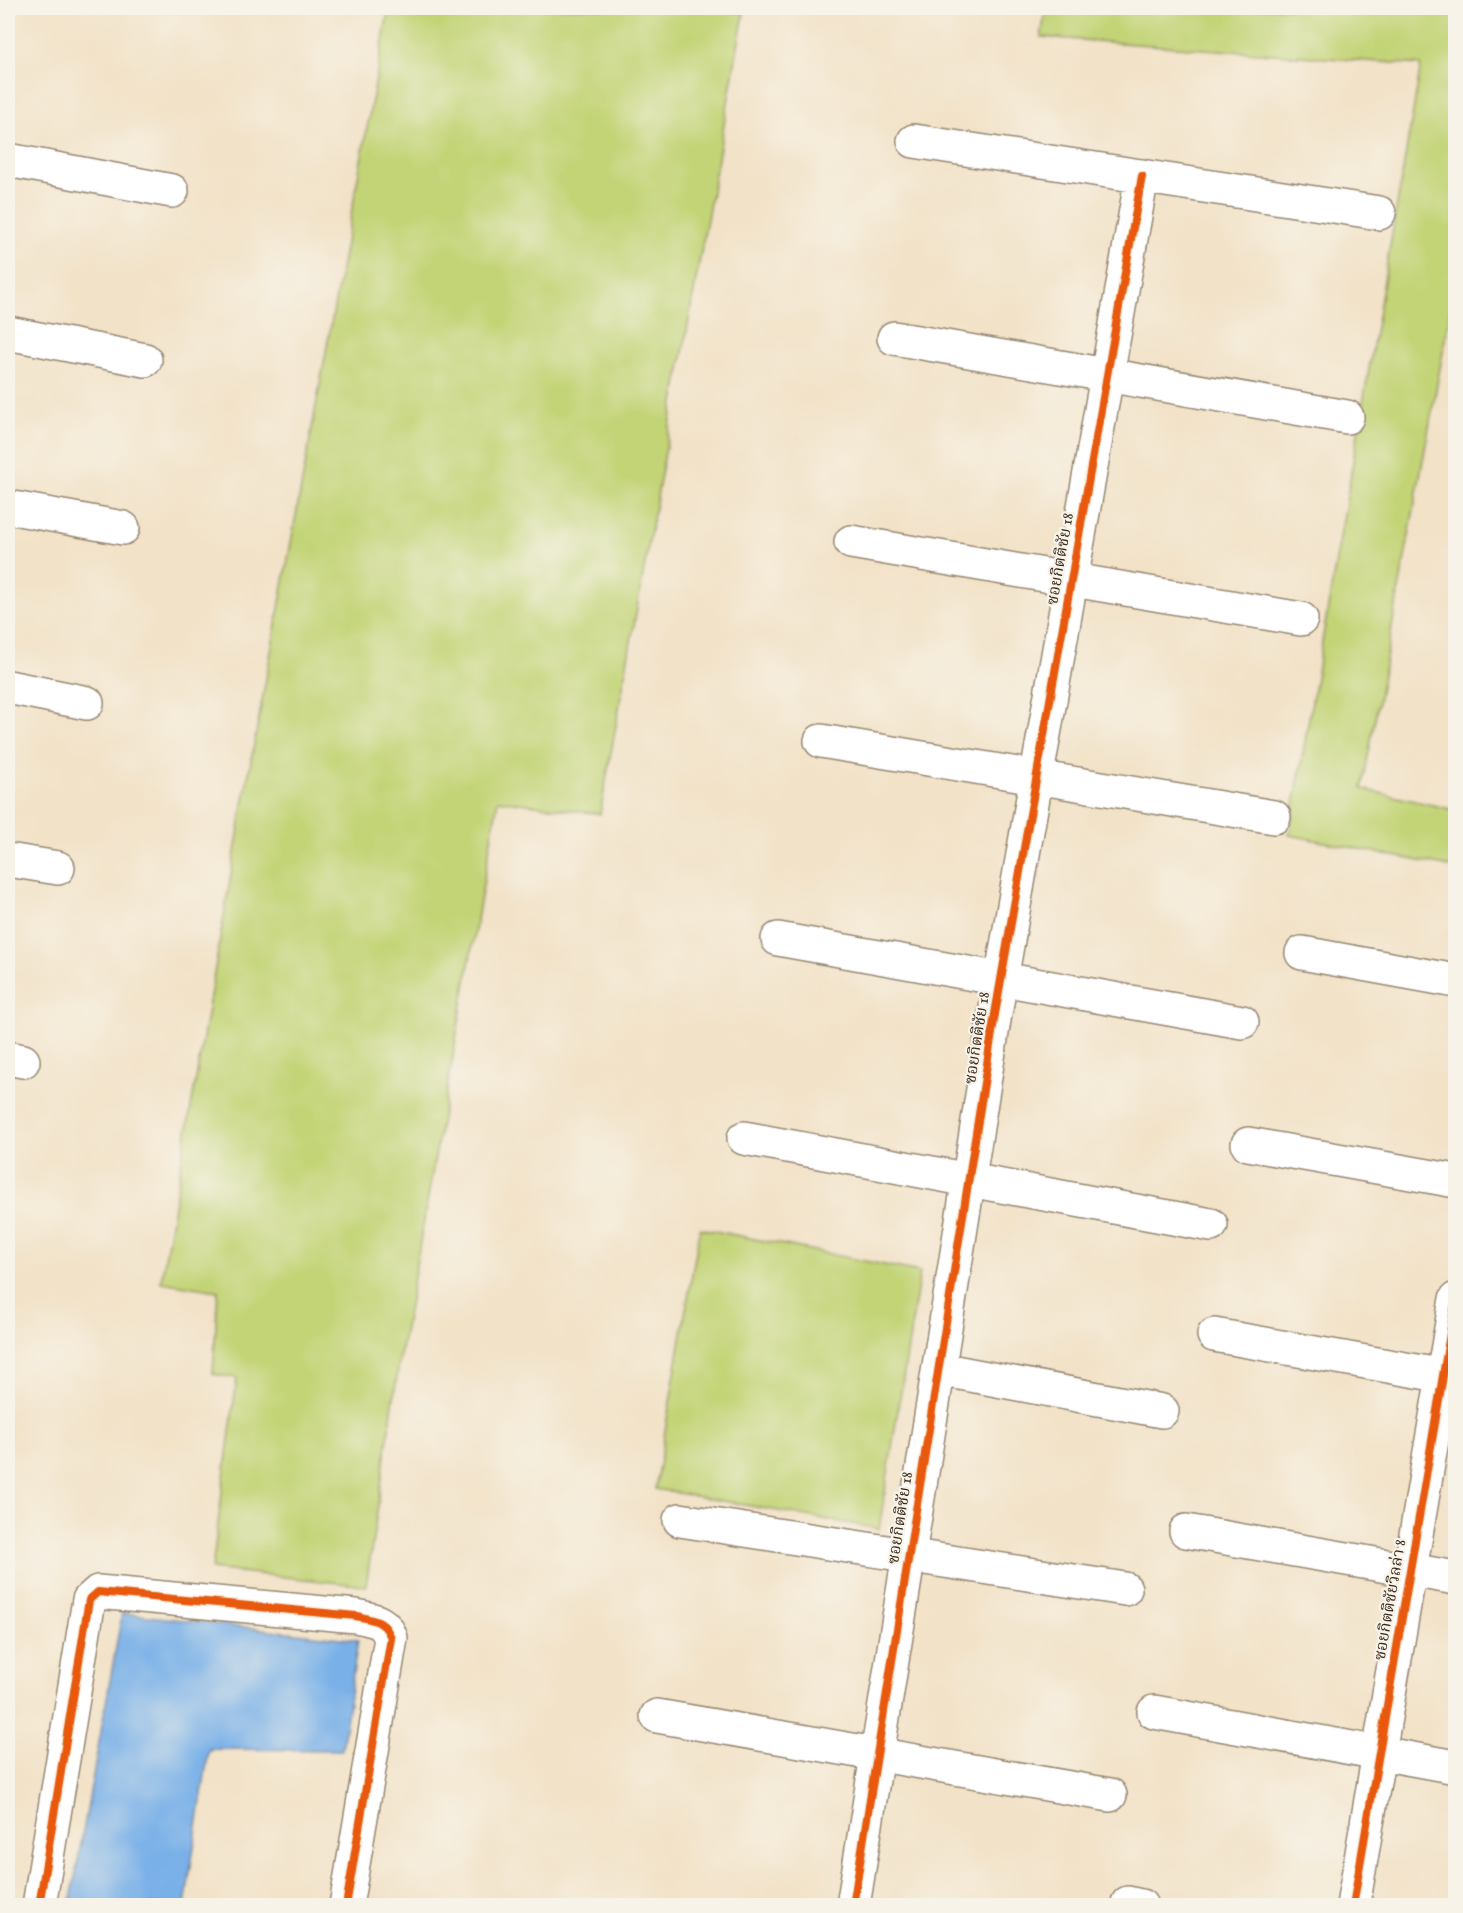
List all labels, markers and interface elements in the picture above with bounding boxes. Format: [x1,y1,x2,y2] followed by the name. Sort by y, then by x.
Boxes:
[1043,511,1079,607] street label: ซอยกิตติชัย 18
[961,990,995,1086] street label: ซอยกิตติชัย 18
[884,1470,918,1566] street label: ซอยกิตติชัย 18
[1370,1538,1412,1662] street label: ซอยกิตติชัยวิลล่า 8

